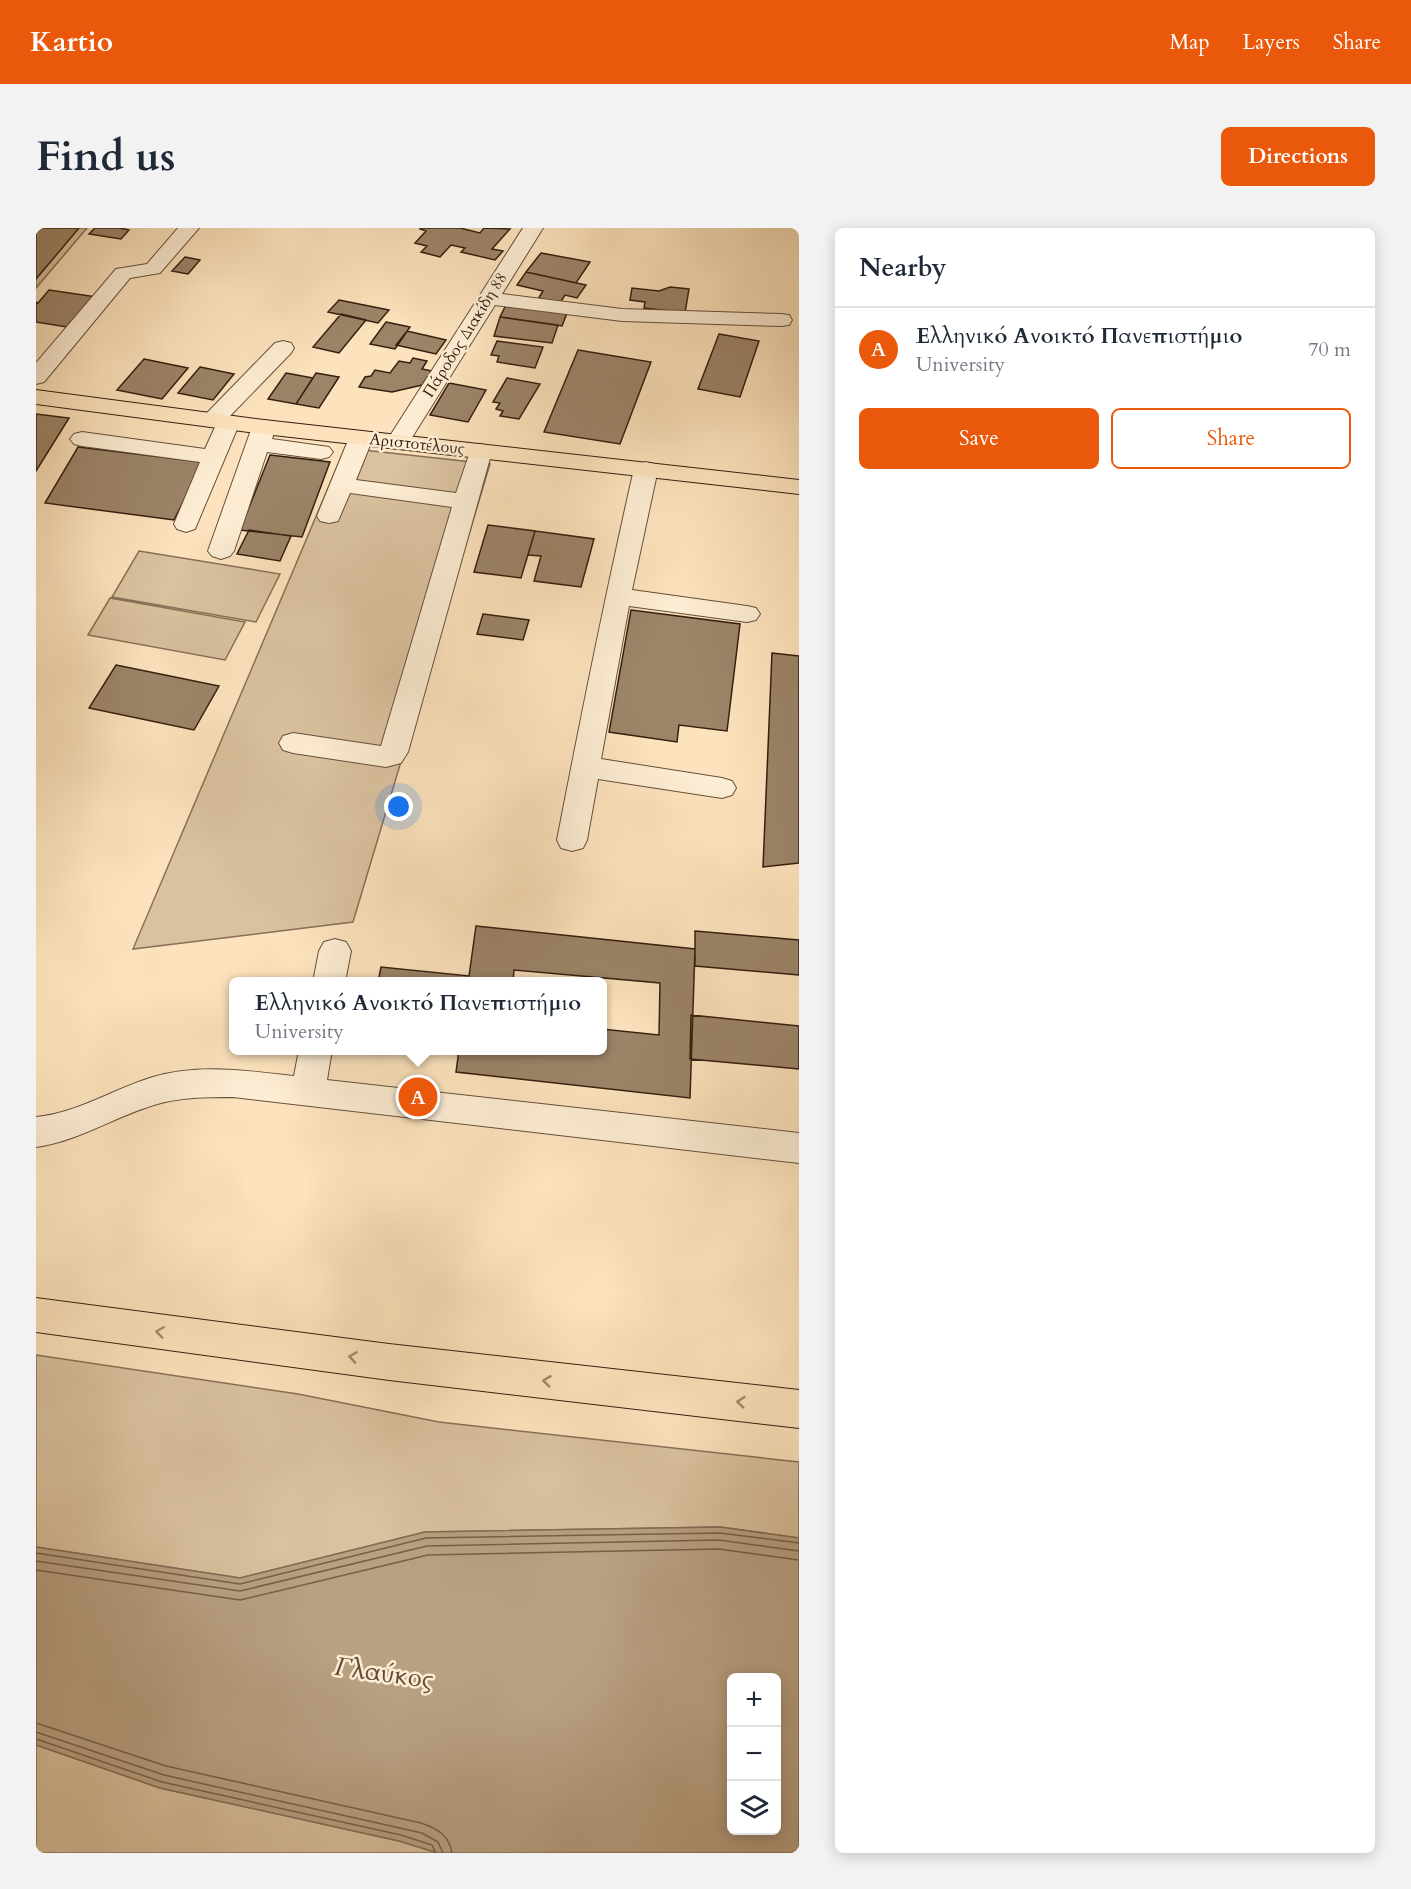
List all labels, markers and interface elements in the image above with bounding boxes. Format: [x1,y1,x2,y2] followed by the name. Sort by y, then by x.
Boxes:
[30,23,113,61] text: Kartio
[1170,28,1210,57] text: Map
[1243,28,1300,57] text: Layers
[1333,28,1381,57] text: Share
[1221,127,1375,186] button: Directions
[36,128,176,185] text: Find us
[859,250,947,285] text: Nearby
[418,268,512,402] street label: Πάροδος Διακίδη 88
[916,321,1242,351] text: Ελληνικό Ανοικτό Πανεπιστήμιο
[871,336,886,363] text: A
[1308,336,1351,363] text: 70 m
[916,351,1005,378] text: University
[859,408,1099,469] button: Save
[1111,408,1351,469] button: Share
[368,428,466,460] street label: Αριστοτέλους
[384,792,413,821] your location
[229,977,607,1055] popup
[255,988,581,1018] text: Ελληνικό Ανοικτό Πανεπιστήμιο
[255,1018,344,1045] text: University
[398,1074,437,1120] pin: A
[156,1326,165,1338] one-way arrow
[349,1352,358,1364] one-way arrow
[542,1375,552,1388] one-way arrow
[736,1396,745,1409] one-way arrow
[332,1649,436,1697] water label: Γλαύκος
[727,1673,781,1835] map controls
[727,1673,781,1727] button: +
[727,1727,781,1781] button: −
[727,1781,781,1835] button: layers

